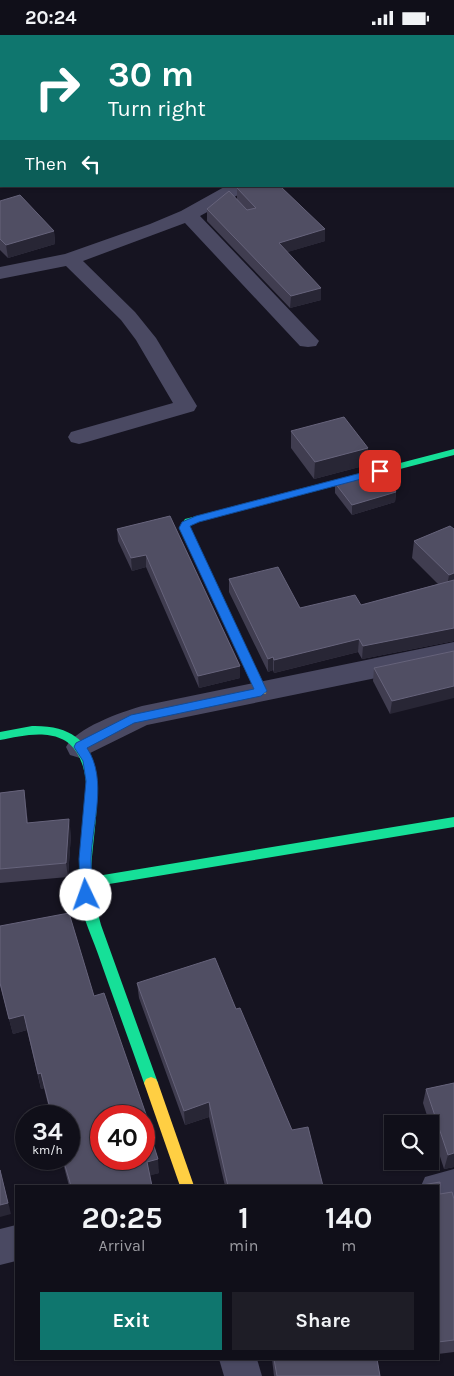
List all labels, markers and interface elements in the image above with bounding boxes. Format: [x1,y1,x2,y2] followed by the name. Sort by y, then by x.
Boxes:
[25,7,76,29] text: 20:24
[108,54,194,95] text: 30 m
[25,55,90,120] icon: right
[108,96,206,122] text: Turn right
[77,150,105,178] icon: left
[25,153,67,175] text: Then
[359,450,401,492] pin
[366,457,394,485] icon: arrive
[59,868,111,920] position arrow
[90,1105,155,1170] speed limit sign: 40
[384,1115,439,1170] map controls
[384,1115,439,1170] button: search
[32,1117,63,1146] text: 34
[32,1143,63,1157] text: km/h
[82,1200,162,1236] text: 20:25
[238,1200,249,1236] text: 1
[325,1200,372,1236] text: 140
[99,1236,145,1255] text: Arrival
[229,1236,258,1255] text: min
[341,1236,356,1255] text: m
[40,1292,222,1350] button: Exit
[232,1292,414,1350] button: Share

